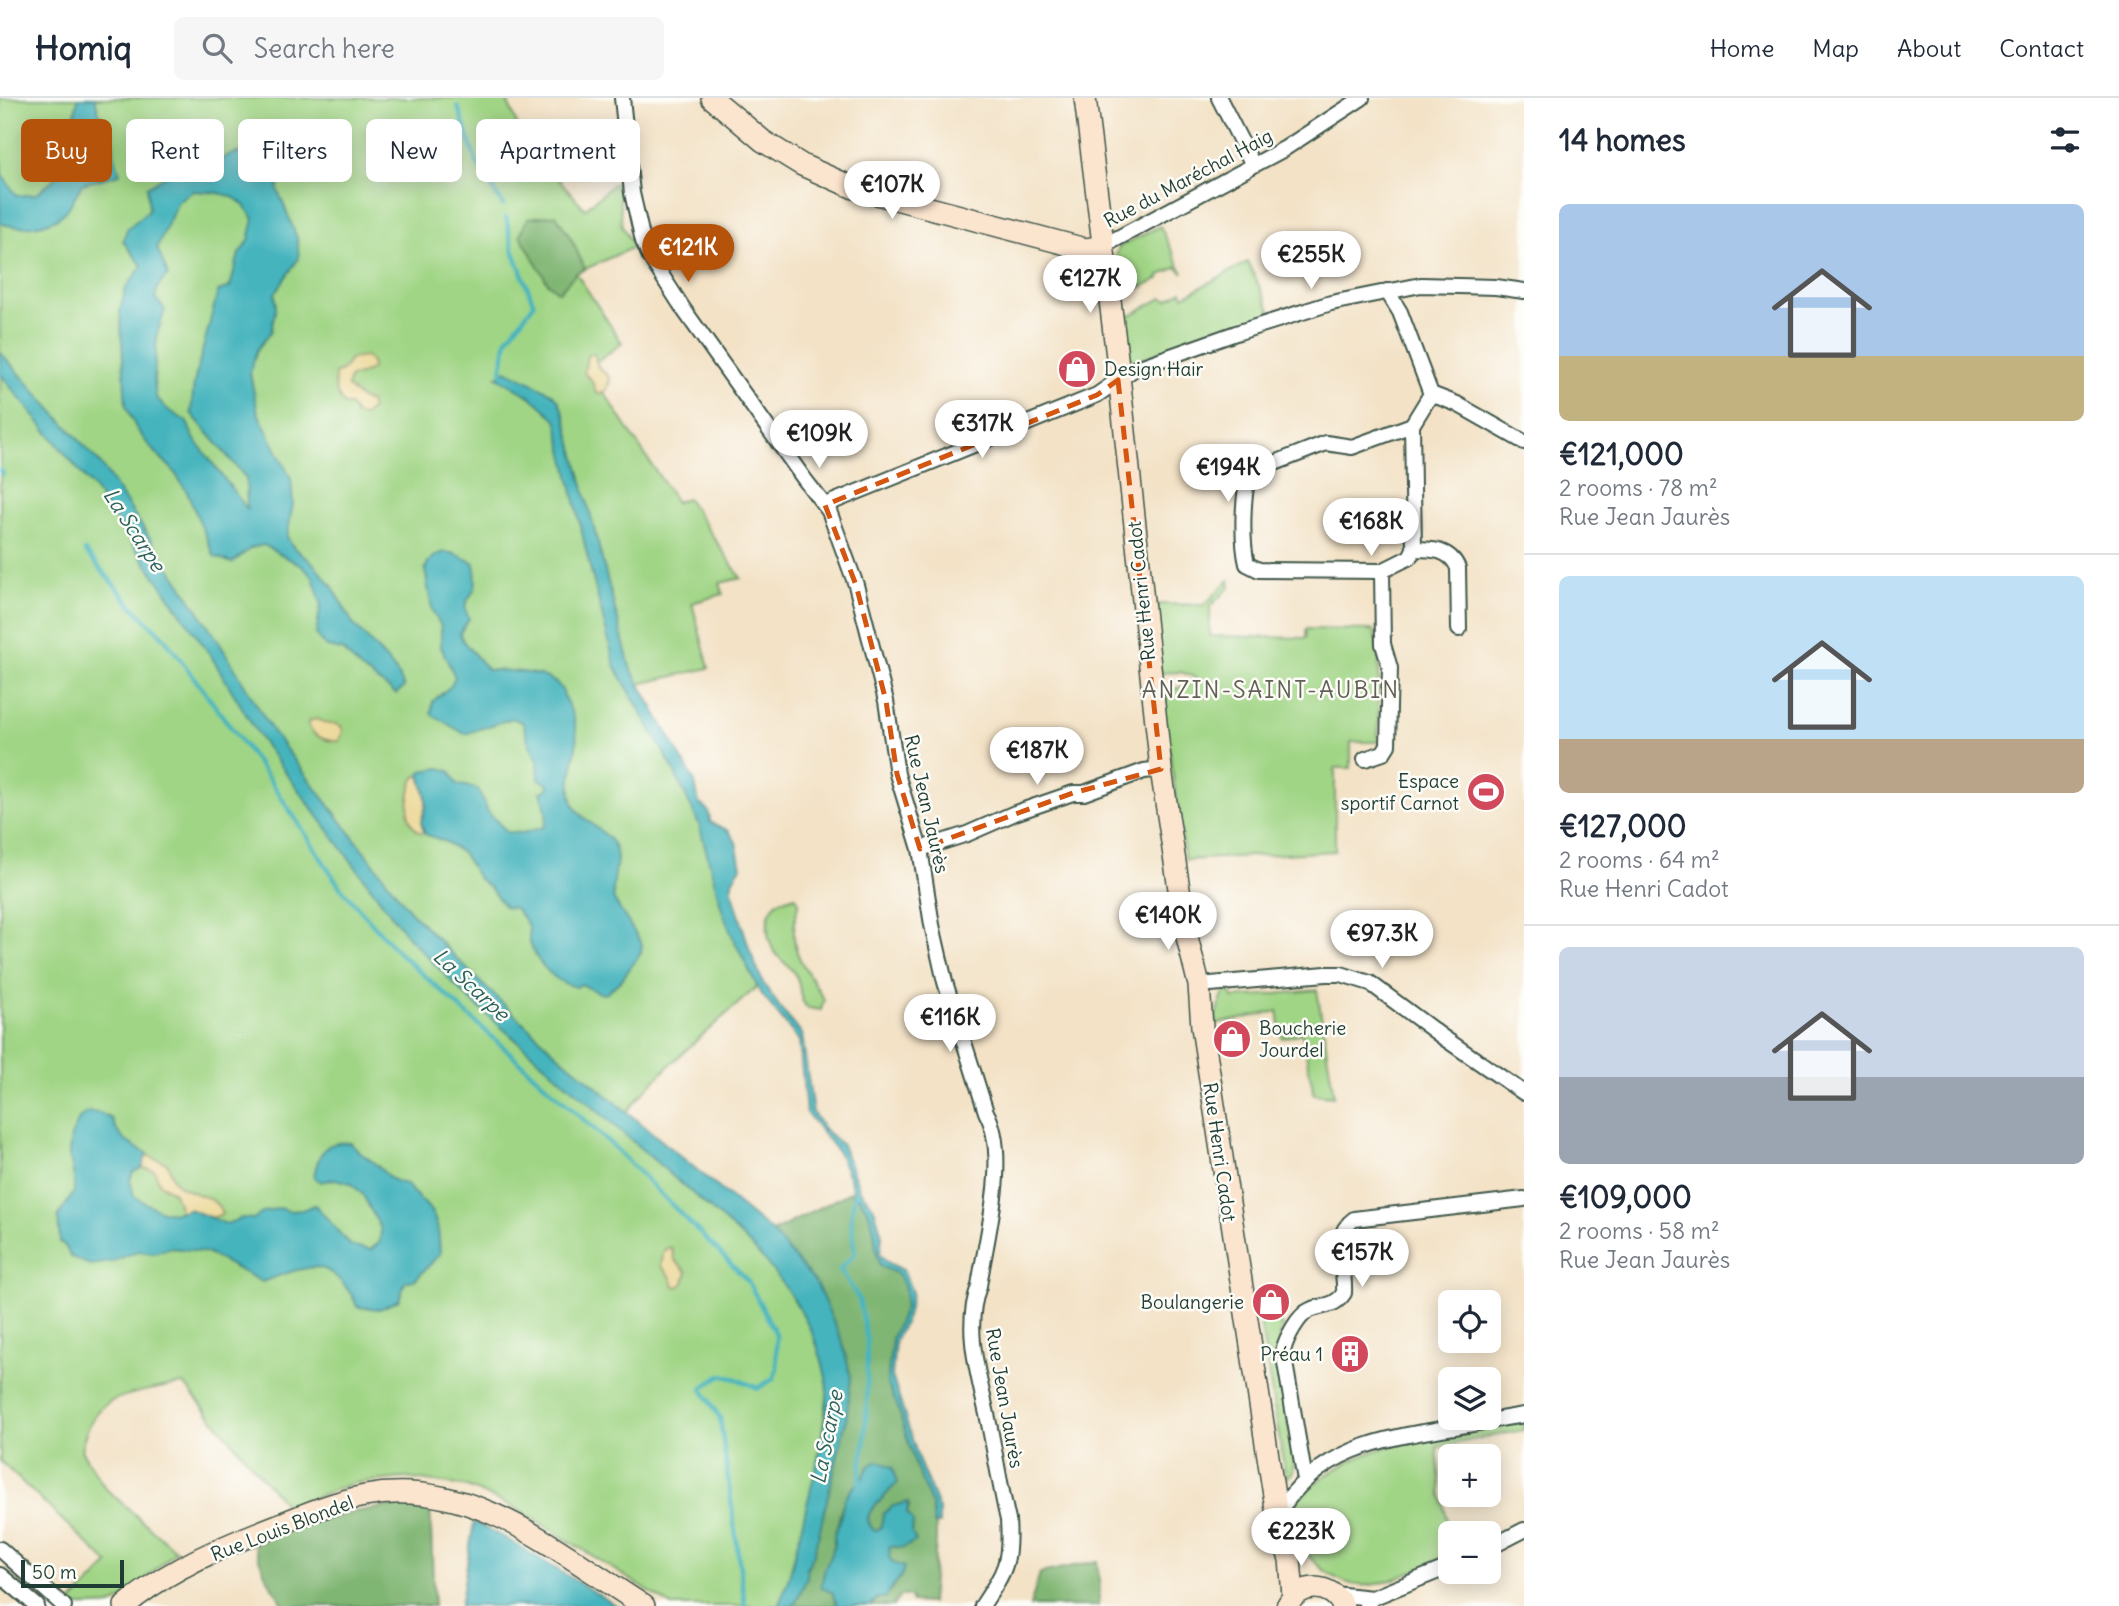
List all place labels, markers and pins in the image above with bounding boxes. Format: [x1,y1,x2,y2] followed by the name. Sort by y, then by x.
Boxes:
[843,162,941,221] pin: €107K
[639,225,737,284] pin: €121K
[1262,232,1360,291] pin: €255K
[1041,256,1139,315] pin: €127K
[1056,348,1098,390] shop icon: Design Hair
[1104,357,1203,381] place label: Design Hair
[933,400,1031,460] pin: €317K
[770,410,868,470] pin: €109K
[1179,444,1277,504] pin: €194K
[1322,498,1420,558] pin: €168K
[988,728,1086,787] pin: €187K
[1341,769,1459,815] place label: Espace sportif Carnot
[1465,771,1507,813] sports icon: Espace sportif Carnot
[1119,892,1217,952] pin: €140K
[1325,910,1439,970] pin: €97.3K
[901,995,999,1054] pin: €116K
[1259,1016,1346,1062] place label: Boucherie Jourdel
[1211,1018,1253,1060] shop icon: Boucherie Jourdel
[1313,1230,1411,1289] pin: €157K
[1250,1281,1292,1323] shop icon: Boulangerie
[1141,1290,1244,1314] place label: Boulangerie
[1329,1333,1371,1375] building icon: Préau 1
[1260,1342,1323,1366] place label: Préau 1
[1252,1508,1350,1568] pin: €223K

